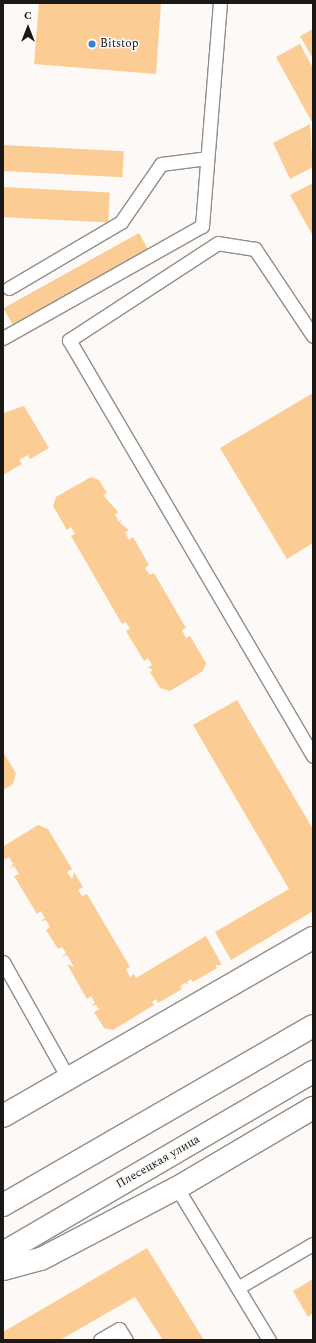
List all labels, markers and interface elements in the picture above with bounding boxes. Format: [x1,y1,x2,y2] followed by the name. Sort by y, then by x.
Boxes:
[24,7,32,24] text: С
[8,8,48,48] north arrow
[100,37,138,51] place label: Bitstop
[87,39,97,49] marker: Bitstop
[114,1132,202,1192] street label: Плесецкая улица

